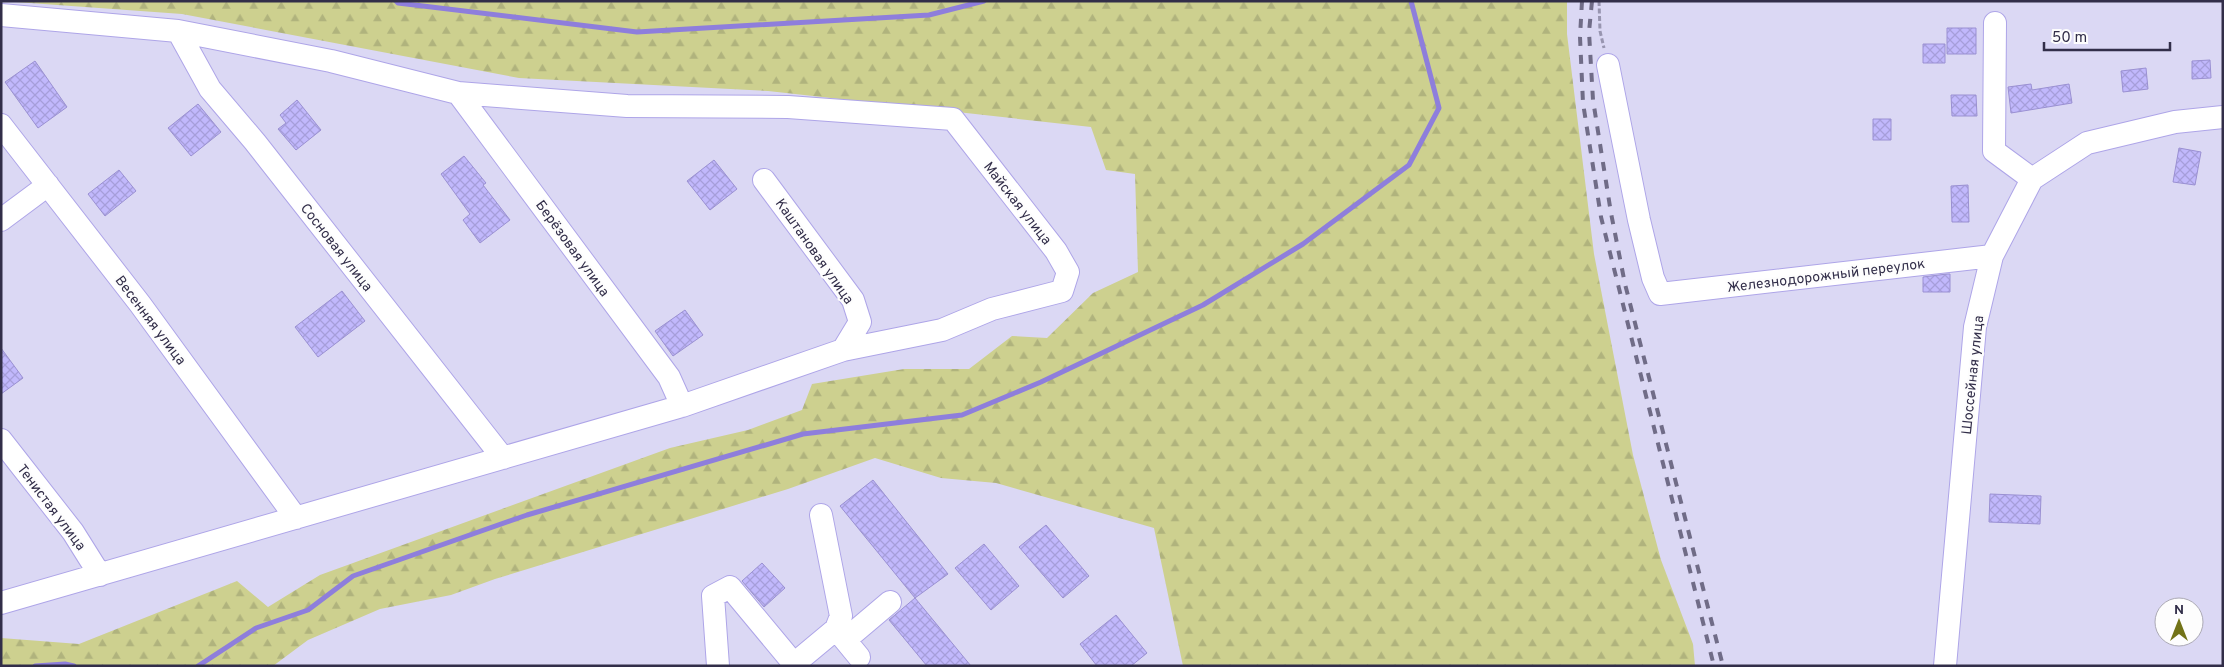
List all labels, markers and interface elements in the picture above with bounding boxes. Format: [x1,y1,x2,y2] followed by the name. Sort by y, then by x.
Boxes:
[2044,20,2170,52] scale bar
[2052,29,2087,48] text: 50 m
[979,159,1054,249] street label: Майская улица
[771,196,857,308] street label: Каштановая улица
[531,197,612,300] street label: Берёзовая улица
[296,200,375,295] street label: Сосновая улица
[1726,256,1926,297] street label: Железнодорожный переулок
[111,273,189,369] street label: Весенняя улица
[1959,315,1988,436] street label: Шоссейная улица
[13,461,89,554] street label: Тенистая улица
[2154,597,2204,647] north arrow
[2174,602,2184,619] text: N

